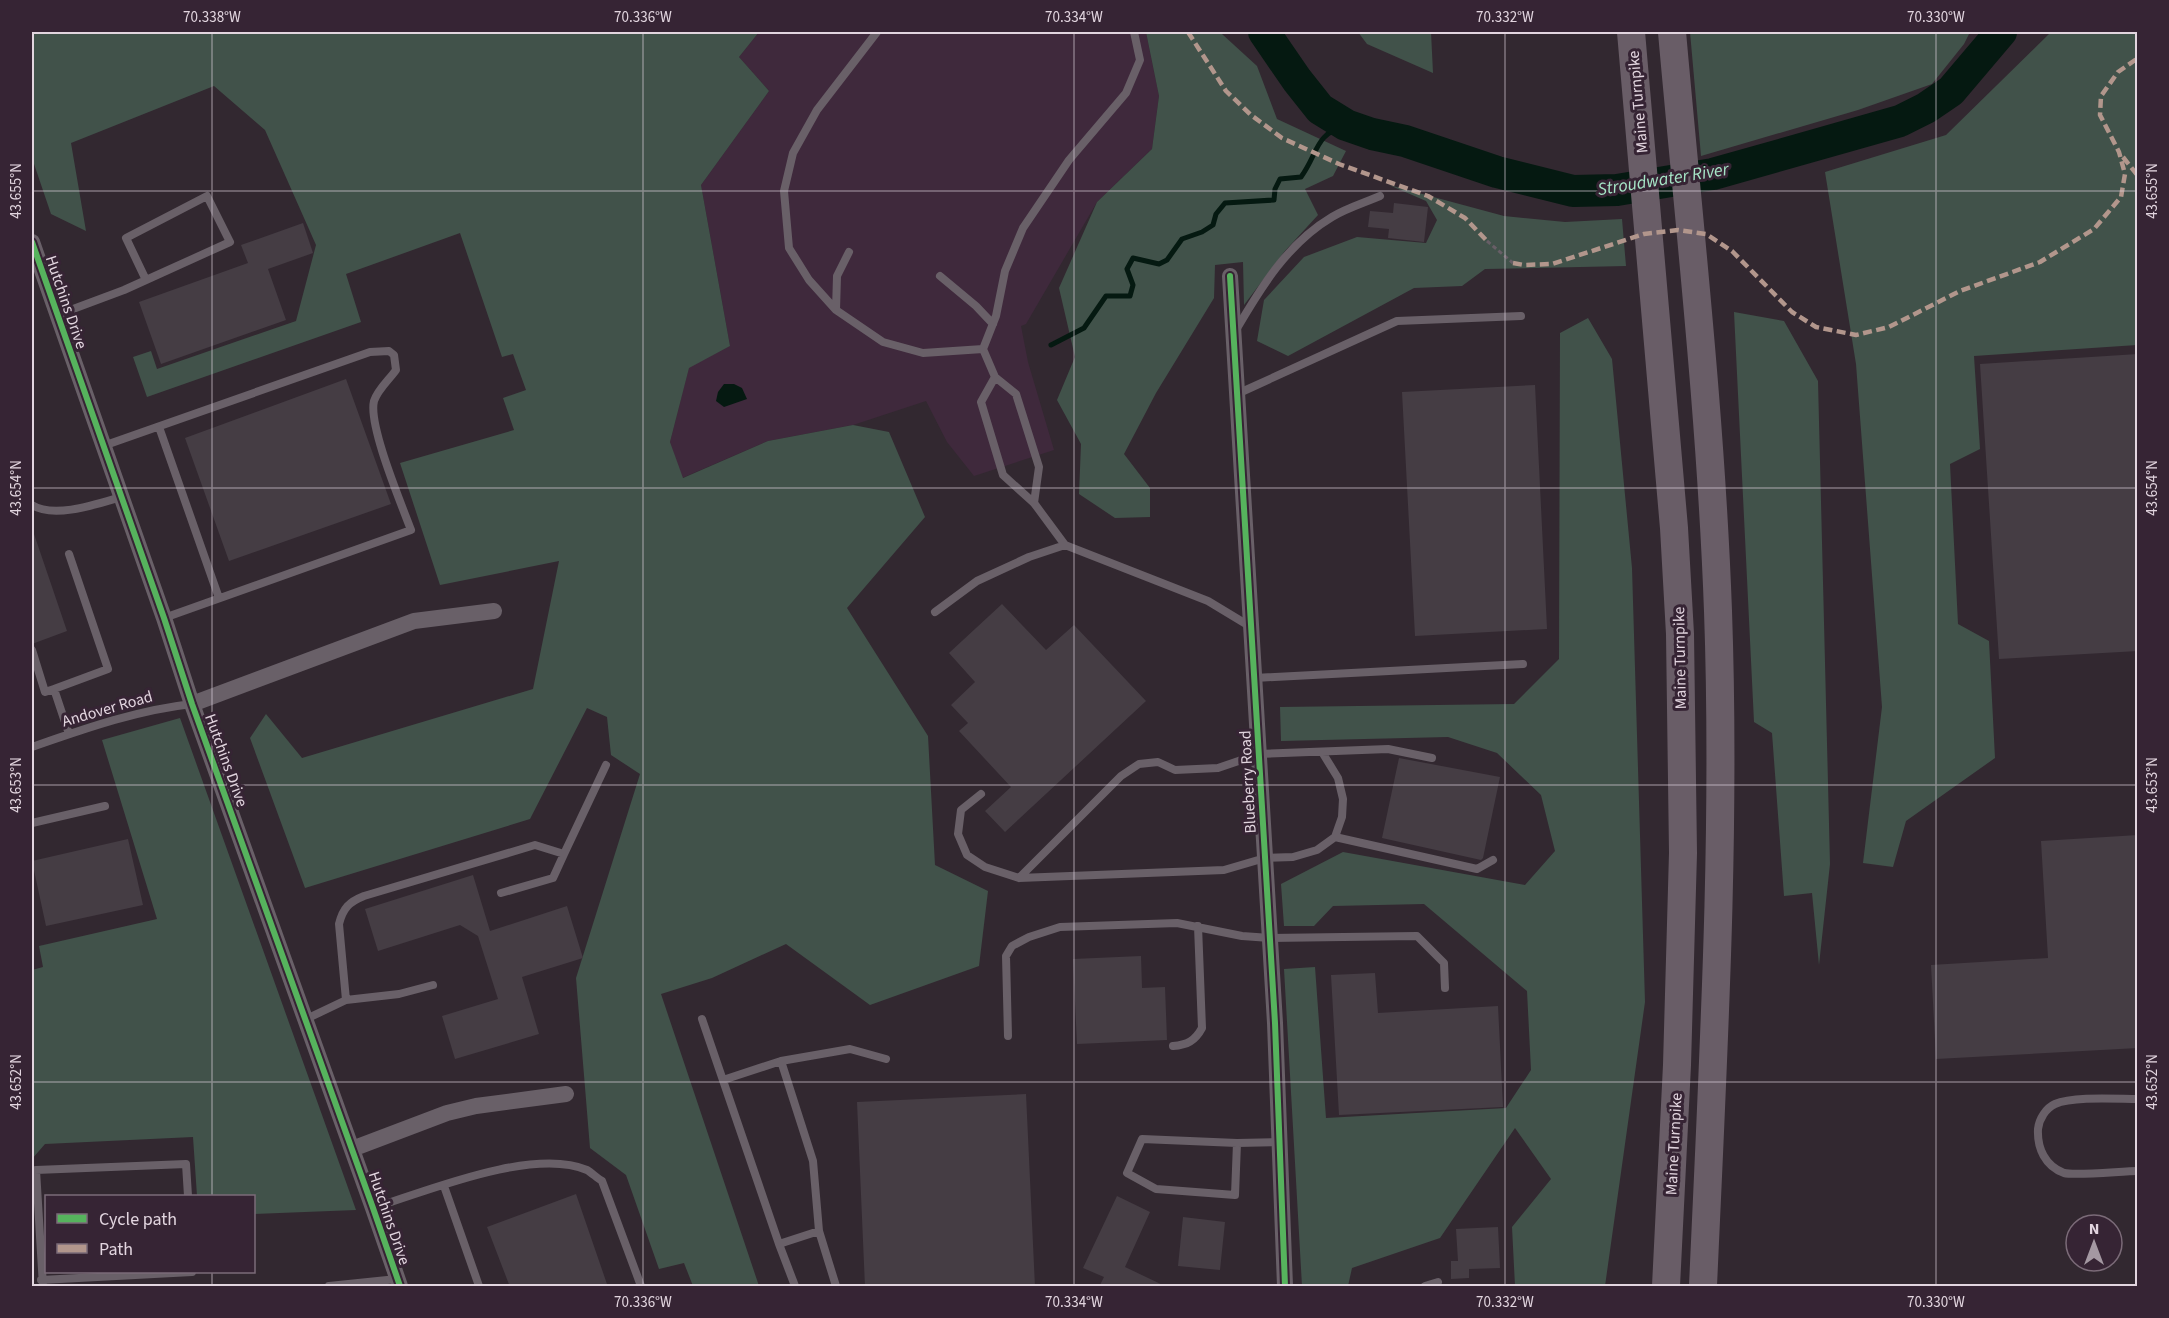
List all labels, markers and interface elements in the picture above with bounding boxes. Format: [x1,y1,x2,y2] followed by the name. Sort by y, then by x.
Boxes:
[183,7,241,28] text: 70.338°W
[614,7,672,28] text: 70.336°W
[1045,7,1103,28] text: 70.334°W
[1476,7,1534,28] text: 70.332°W
[1907,7,1965,28] text: 70.330°W
[1623,50,1653,154] street label: Maine Turnpike
[1596,157,1731,202] water label: Stroudwater River
[6,163,27,219] text: 43.655°N
[2142,163,2163,219] text: 43.655°N
[40,253,92,352] street label: Hutchins Drive
[6,460,27,516] text: 43.654°N
[2142,460,2163,516] text: 43.654°N
[1668,606,1692,710] street label: Maine Turnpike
[59,686,155,732] street label: Andover Road
[199,711,253,810] street label: Hutchins Drive
[1234,730,1262,834] street label: Blueberry Road
[6,757,27,813] text: 43.653°N
[2142,757,2163,813] text: 43.653°N
[6,1054,27,1110] text: 43.652°N
[2142,1054,2163,1110] text: 43.652°N
[1660,1092,1688,1196] street label: Maine Turnpike
[363,1169,415,1268] street label: Hutchins Drive
[45,1195,255,1273] legend
[99,1207,177,1232] text: Cycle path
[2064,1213,2124,1273] north arrow
[2089,1218,2099,1240] text: N
[99,1237,133,1262] text: Path
[614,1292,672,1313] text: 70.336°W
[1045,1292,1103,1313] text: 70.334°W
[1476,1292,1534,1313] text: 70.332°W
[1907,1292,1965,1313] text: 70.330°W

